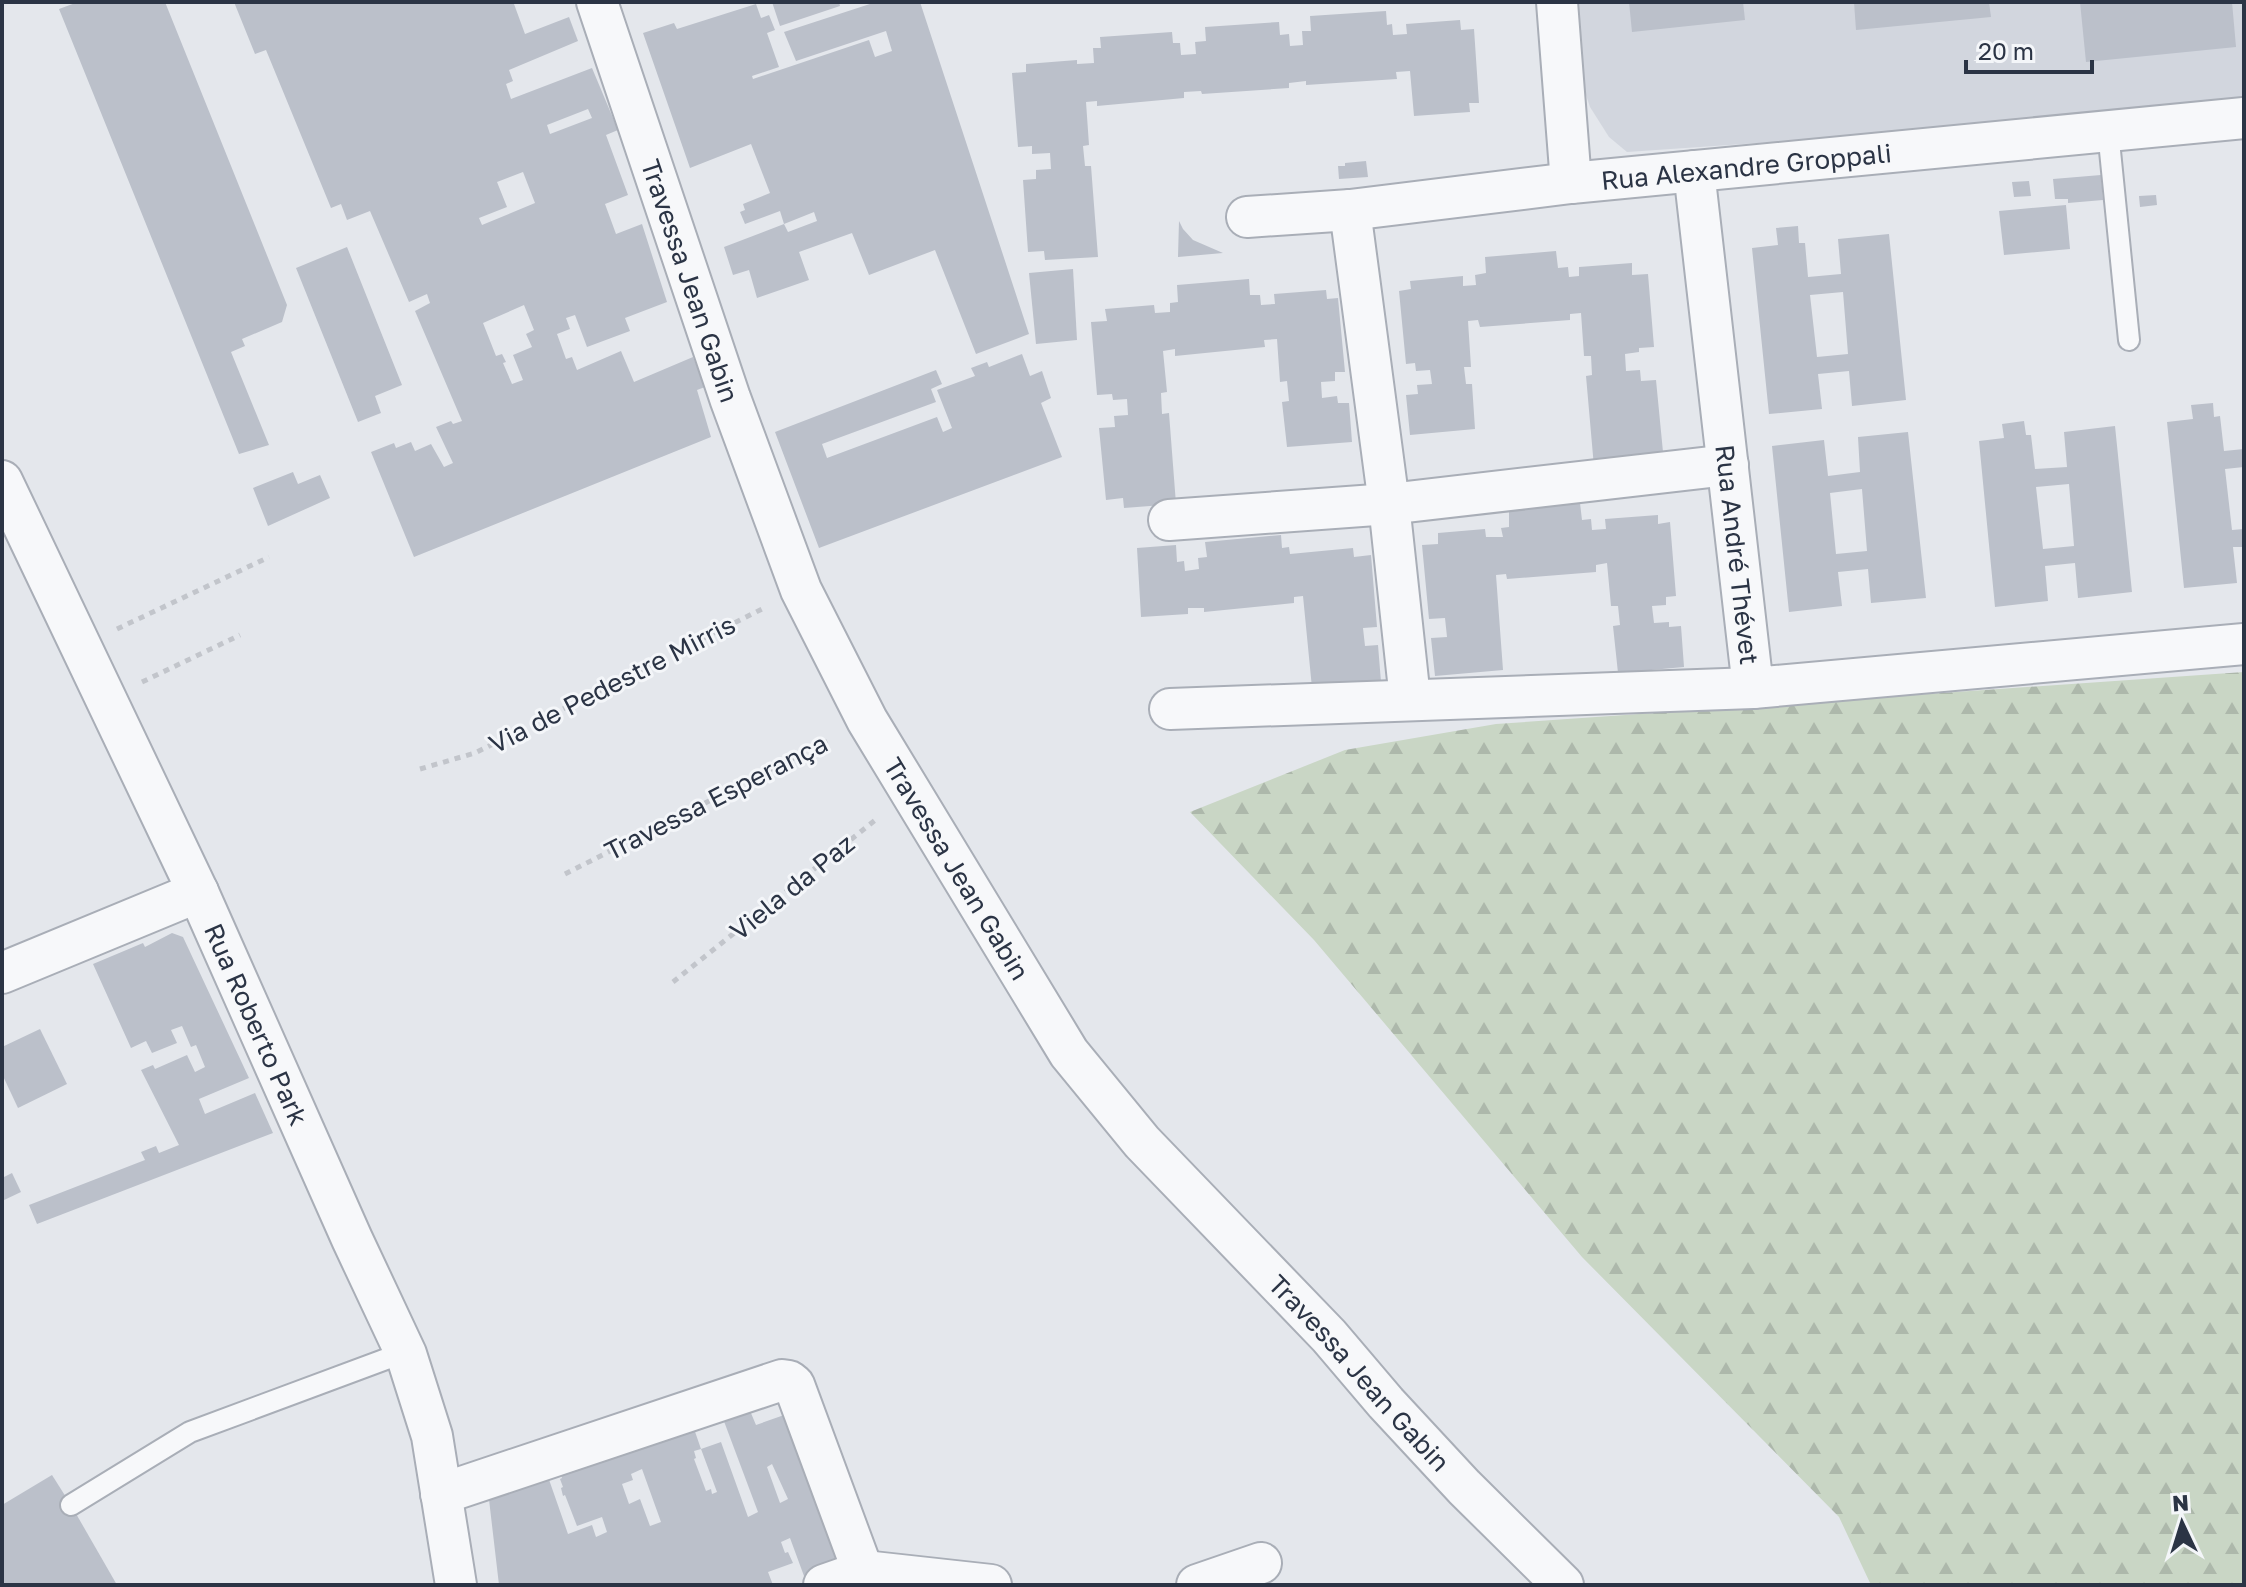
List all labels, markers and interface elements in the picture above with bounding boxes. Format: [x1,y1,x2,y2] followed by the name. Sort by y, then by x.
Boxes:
[1966,24,2092,74] scale bar
[1978,36,2034,65] text: 20 m
[1600,137,1893,196] street label: Rua Alexandre Groppali
[635,155,746,406] street label: Travessa Jean Gabin
[1710,443,1766,666] street label: Rua André Thévet
[484,608,740,760] street label: Via de Pedestre Mirris
[599,727,833,867] street label: Travessa Esperança
[878,752,1036,985] street label: Travessa Jean Gabin
[724,827,860,947] street label: Viela da Paz
[198,918,315,1130] street label: Rua Roberto Park
[1263,1268,1457,1477] street label: Travessa Jean Gabin
[2142,1483,2222,1563] north arrow
[2171,1488,2190,1517] text: N

